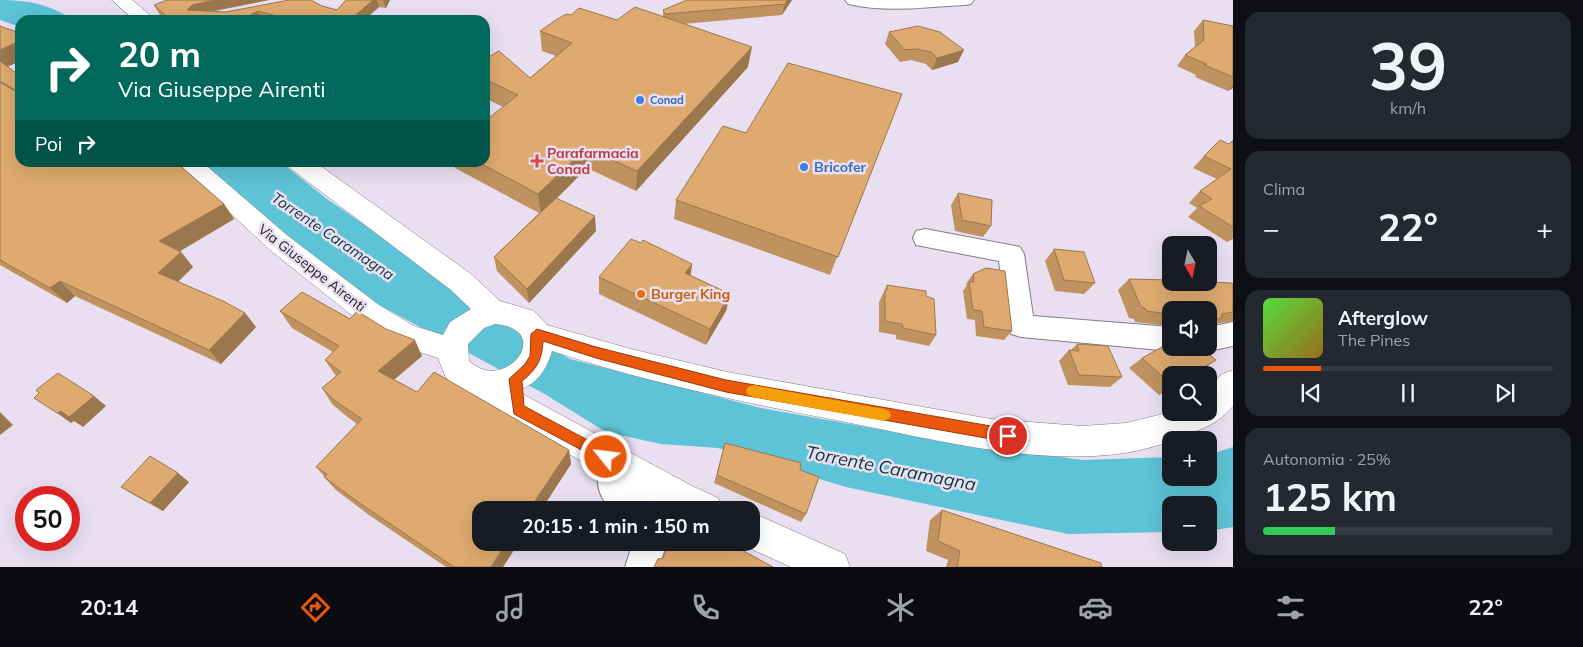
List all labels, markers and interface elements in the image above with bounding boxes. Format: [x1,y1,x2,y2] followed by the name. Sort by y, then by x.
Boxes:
[1369,25,1447,106] text: 39
[118,32,201,76] text: 20 m
[35,35,100,100] icon: right
[118,75,326,103] text: Via Giuseppe Airenti
[650,93,684,107] place label: Conad
[634,94,646,106] marker: Conad
[1390,98,1426,118] text: km/h
[72,130,100,158] icon: right
[35,132,62,156] text: Poi
[547,144,639,178] place label: Parafarmacia Conad
[531,155,543,167] marker: Parafarmacia Conad
[814,158,867,176] place label: Bricofer
[798,161,810,173] marker: Bricofer
[1263,179,1305,199] text: Clima
[268,188,398,284] water label: Torrente Caramagna
[1378,203,1438,251] text: 22°
[1263,211,1280,246] text: −
[1536,211,1553,246] text: +
[254,220,370,316] street label: Via Giuseppe Airenti
[1162,236,1218,291] north arrow
[1162,236,1217,551] map controls
[651,285,730,303] place label: Burger King
[635,288,647,300] marker: Burger King
[1162,301,1217,356] button: sound
[1338,306,1428,330] text: Afterglow
[1338,330,1410,350] text: The Pines
[1162,366,1217,421] button: search
[1297,379,1325,407] icon: previous
[1394,379,1422,407] icon: pause
[1491,379,1519,407] icon: next
[987,415,1029,457] pin
[994,422,1022,450] icon: arrive
[579,430,631,482] position arrow
[1162,431,1217,486] button: +
[804,440,978,496] water label: Torrente Caramagna
[1263,449,1391,469] text: Autonomia · 25%
[1263,473,1397,521] text: 125 km
[15,486,80,551] speed limit sign: 50
[1162,496,1217,551] button: −
[522,514,710,538] text: 20:15 · 1 min · 150 m
[298,590,333,625] icon: directions
[493,590,528,625] icon: music
[688,590,723,625] icon: phone
[883,590,918,625] icon: climate
[1078,590,1113,625] icon: car
[1273,590,1308,625] icon: filters
[80,593,138,621] text: 20:14
[1468,593,1503,621] text: 22°

